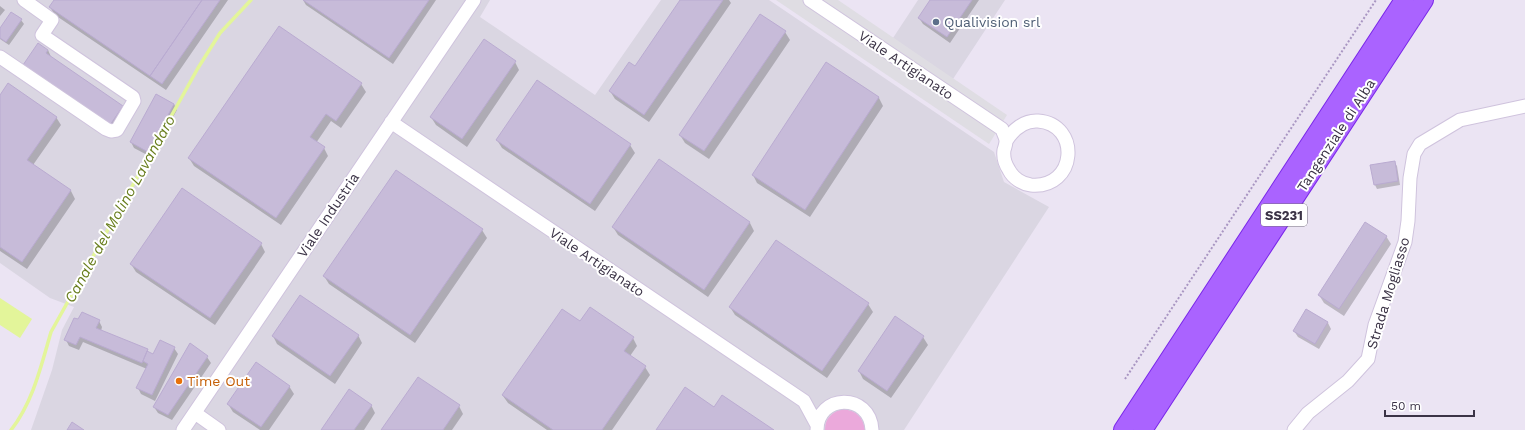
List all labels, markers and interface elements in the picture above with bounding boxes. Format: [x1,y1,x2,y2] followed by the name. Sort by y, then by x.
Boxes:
[944,14,1041,30] place label: Qualivision srl
[931,17,941,27] marker: Qualivision srl
[855,27,957,103] street label: Viale Artigianato
[1294,76,1378,194] street label: Tangenziale di Alba
[61,112,179,306] water label: Canale del Molino Lavandaro
[294,170,362,260] street label: Viale Industria
[1261,204,1307,226] road number: SS231
[546,224,648,300] street label: Viale Artigianato
[1363,235,1413,351] street label: Strada Mogliasso
[187,373,250,389] place label: Time Out
[174,376,184,386] marker: Time Out
[1385,392,1474,418] scale bar
[1391,399,1421,413] text: 50 m

